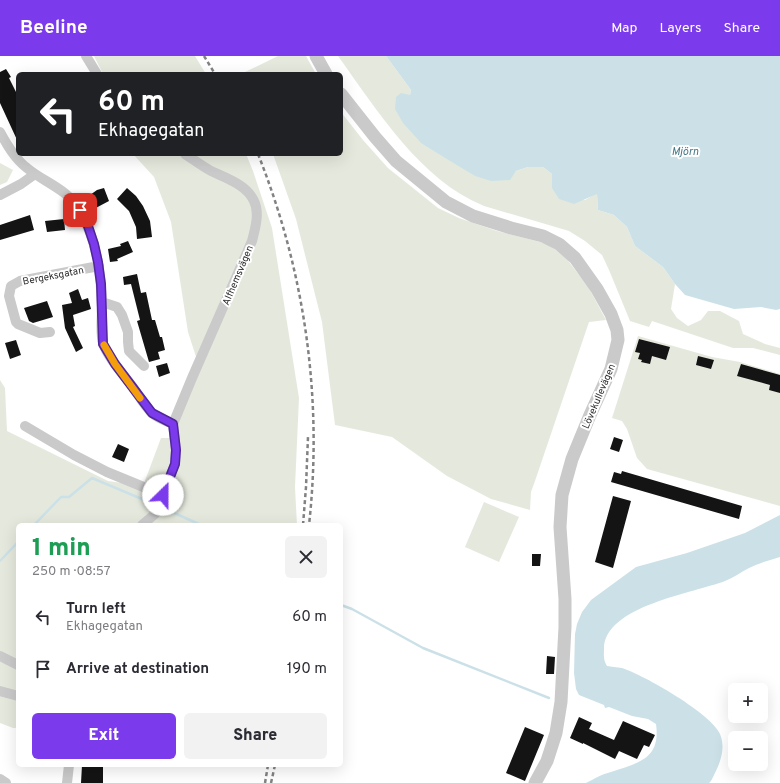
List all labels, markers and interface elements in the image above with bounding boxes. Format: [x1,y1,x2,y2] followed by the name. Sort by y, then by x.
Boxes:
[20,16,88,40] text: Beeline
[611,20,637,37] text: Map
[659,20,701,37] text: Layers
[723,20,760,37] text: Share
[98,85,165,121] text: 60 m
[32,88,84,140] icon: left
[98,120,204,143] text: Ekhagegatan
[671,145,699,159] water label: Mjörn
[63,193,97,227] pin
[69,199,91,221] icon: arrive
[220,244,257,308] street label: Alfhemsvägen
[22,264,85,289] street label: Bergeksgatan
[580,362,619,431] street label: Lövekullevägen
[142,474,184,516] position arrow
[32,534,91,564] text: 1 min
[285,536,327,578] button: close
[32,564,110,580] text: 250 m · 08:57
[66,600,126,619] text: Turn left
[32,606,54,628] icon: left
[292,608,327,627] text: 60 m
[66,619,143,635] text: Ekhagegatan
[32,658,54,680] icon: arrive
[66,660,209,679] text: Arrive at destination
[287,660,327,679] text: 190 m
[728,683,768,771] map controls
[728,683,768,723] button: +
[32,713,176,759] button: Exit
[184,713,327,759] button: Share
[728,731,768,771] button: −

